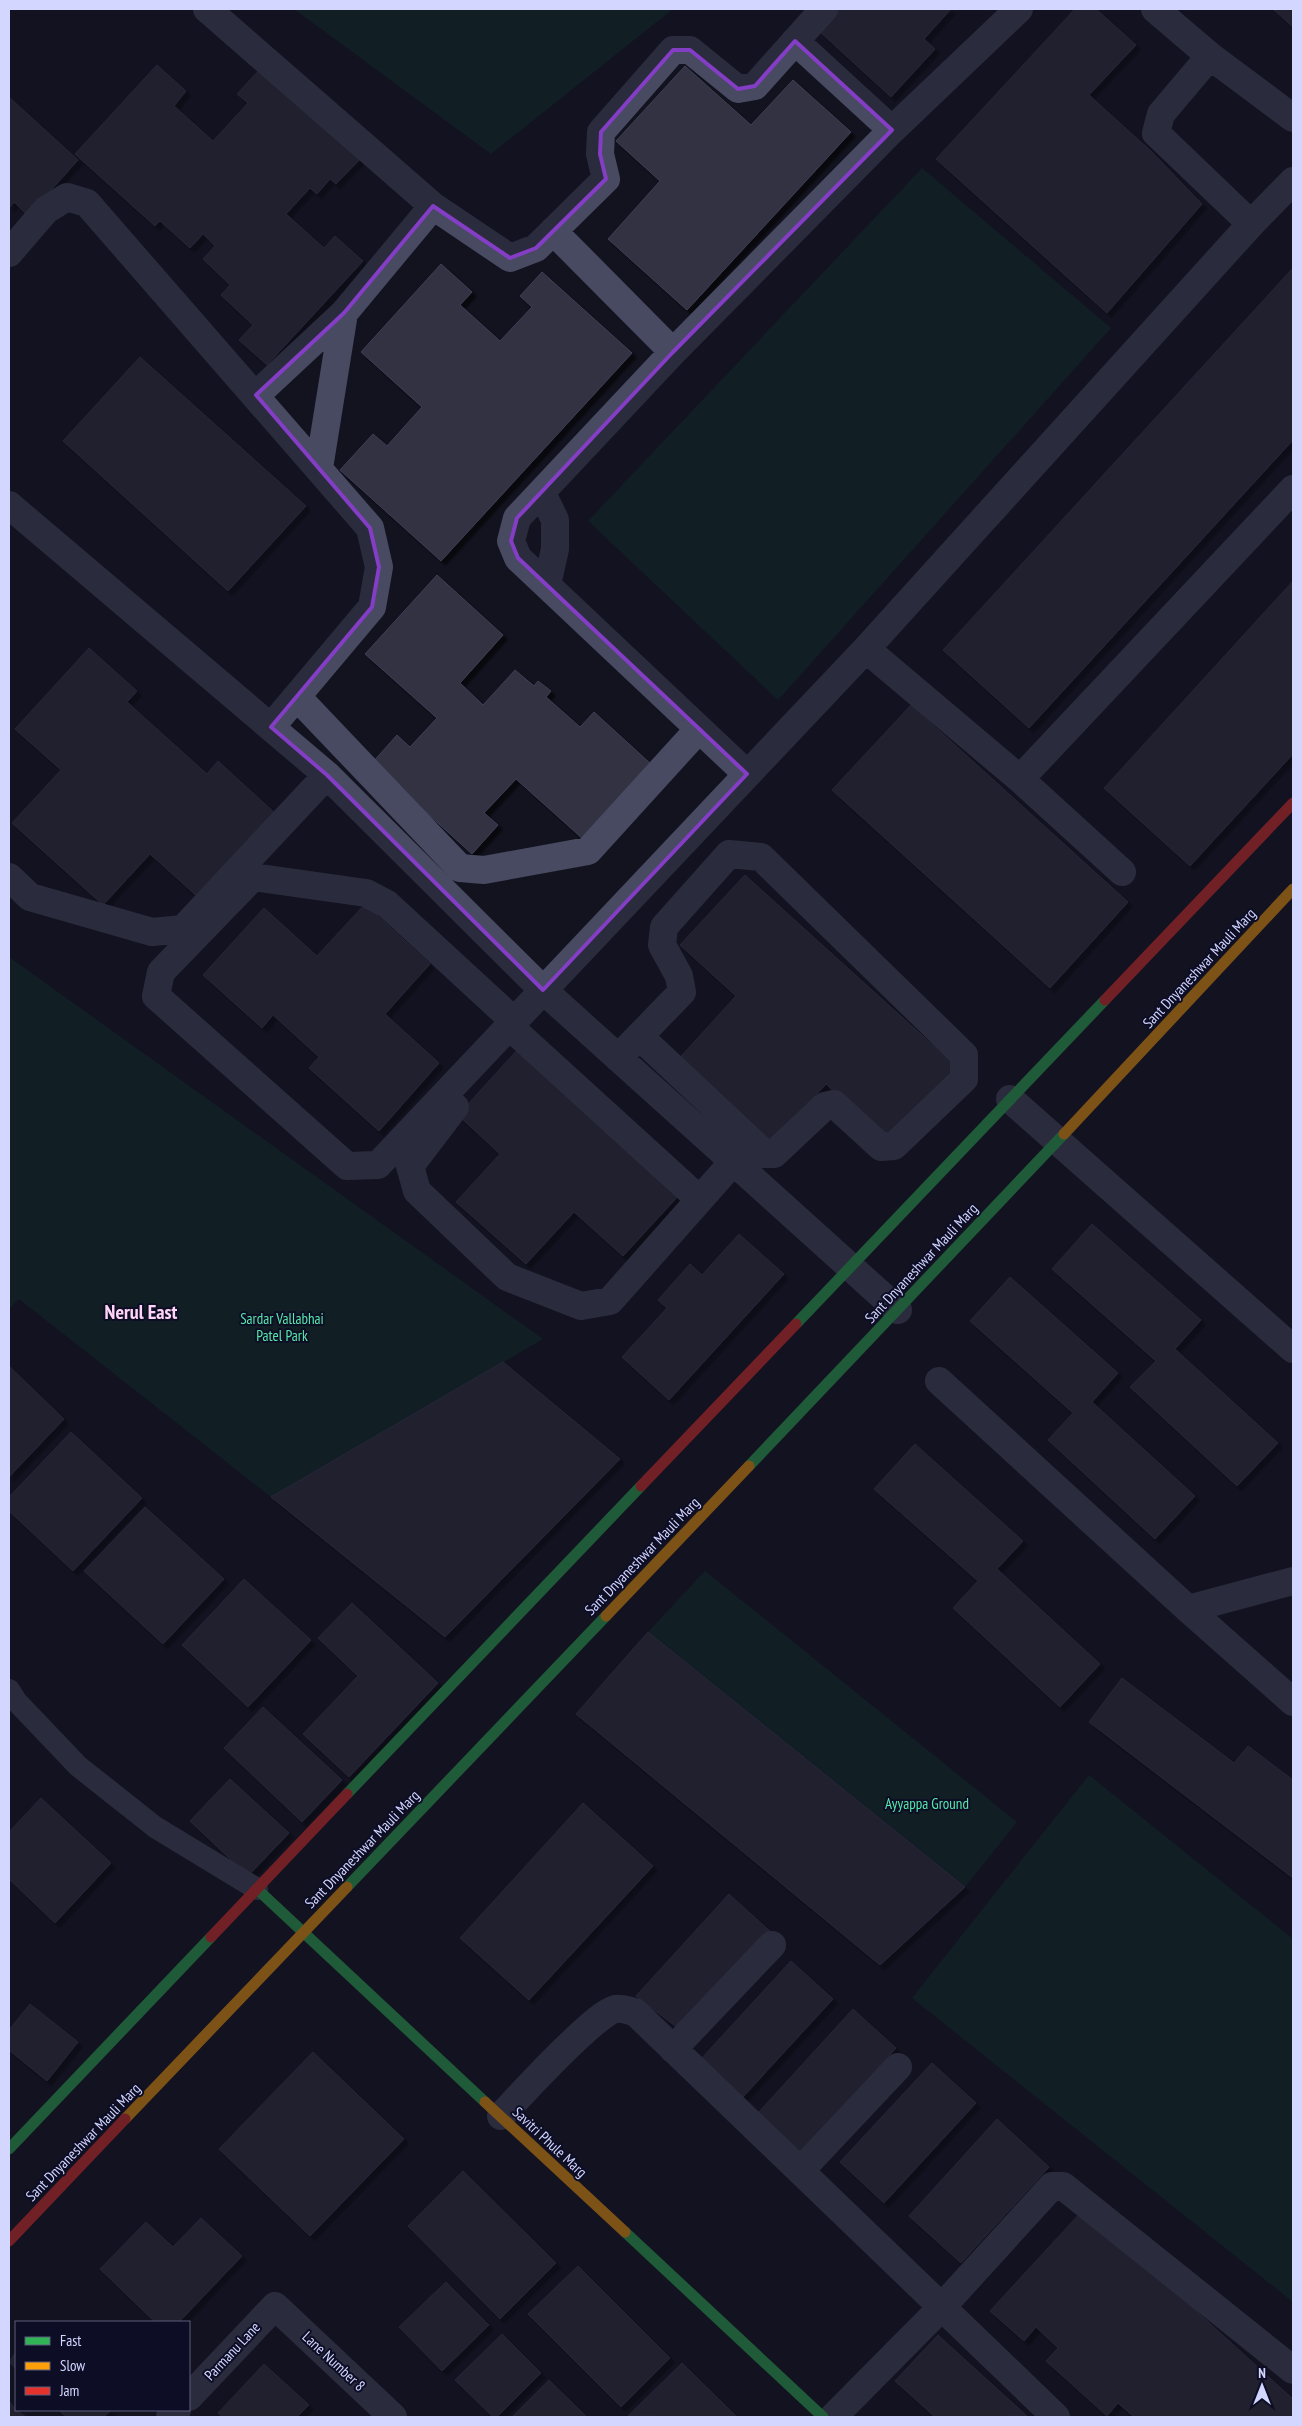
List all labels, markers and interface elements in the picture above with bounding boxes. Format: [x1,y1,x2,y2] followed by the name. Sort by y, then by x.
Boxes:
[1138,904,1260,1032] street label: Sant Dnyaneshwar Mauli Marg
[860,1199,982,1327] street label: Sant Dnyaneshwar Mauli Marg
[105,1299,178,1325] district label: Nerul East
[240,1309,324,1345] park label: Sardar Vallabhai Patel Park
[581,1493,703,1619] street label: Sant Dnyaneshwar Mauli Marg
[301,1786,423,1912] street label: Sant Dnyaneshwar Mauli Marg
[885,1794,969,1813] park label: Ayyappa Ground
[22,2079,144,2205] street label: Sant Dnyaneshwar Mauli Marg
[509,2103,591,2181] street label: Savitri Phule Marg
[200,2318,264,2384] street label: Parmanu Lane
[15,2321,190,2411] legend
[299,2327,369,2395] street label: Lane Number 8
[60,2331,81,2350] text: Fast
[60,2356,85,2375] text: Slow
[1237,2361,1287,2411] north arrow
[1258,2364,1266,2382] text: N
[59,2381,79,2400] text: Jam

